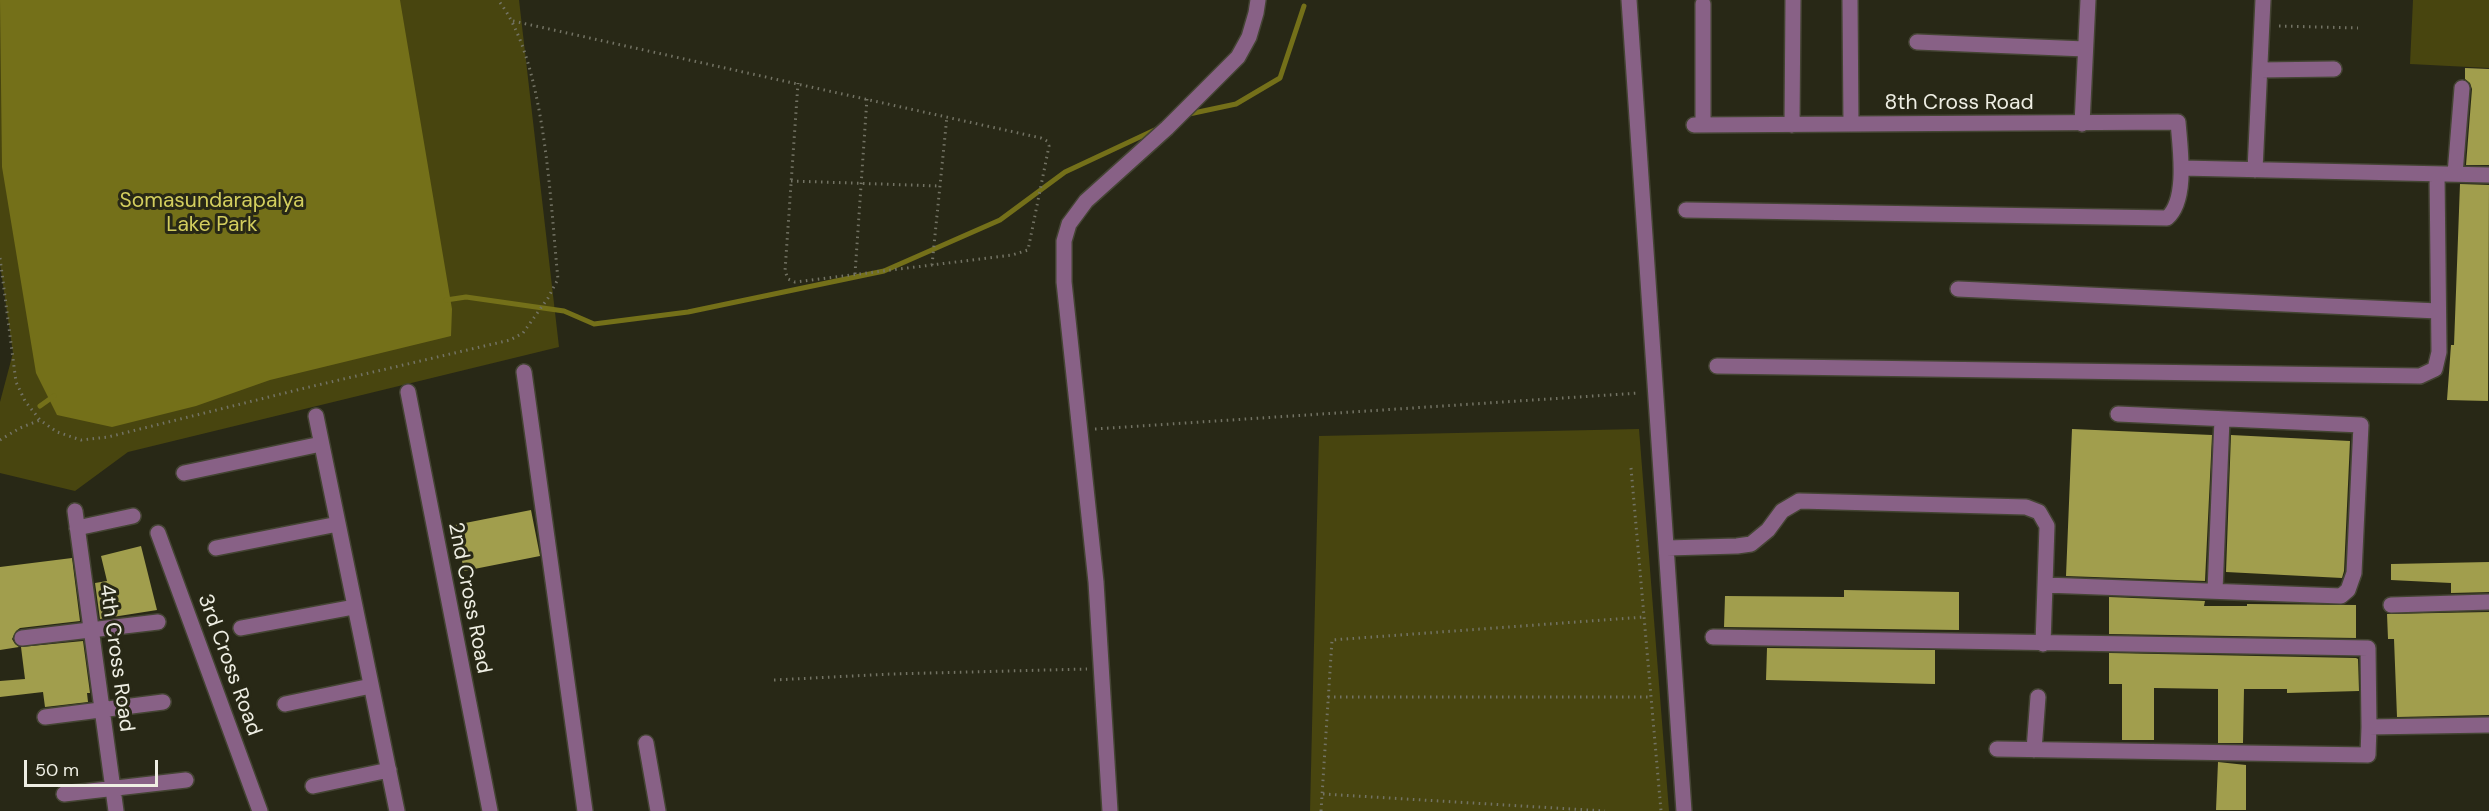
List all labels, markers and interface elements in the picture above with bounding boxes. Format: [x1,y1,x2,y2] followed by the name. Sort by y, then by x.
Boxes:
[1884,90,2034,116] street label: 8th Cross Road
[120,188,304,238] park label: Somasundarapalya Lake Park
[442,520,496,676] street label: 2nd Cross Road
[93,582,139,734] street label: 4th Cross Road
[192,591,266,739] street label: 3rd Cross Road
[27,748,160,786] scale bar
[35,758,79,782] text: 50 m

